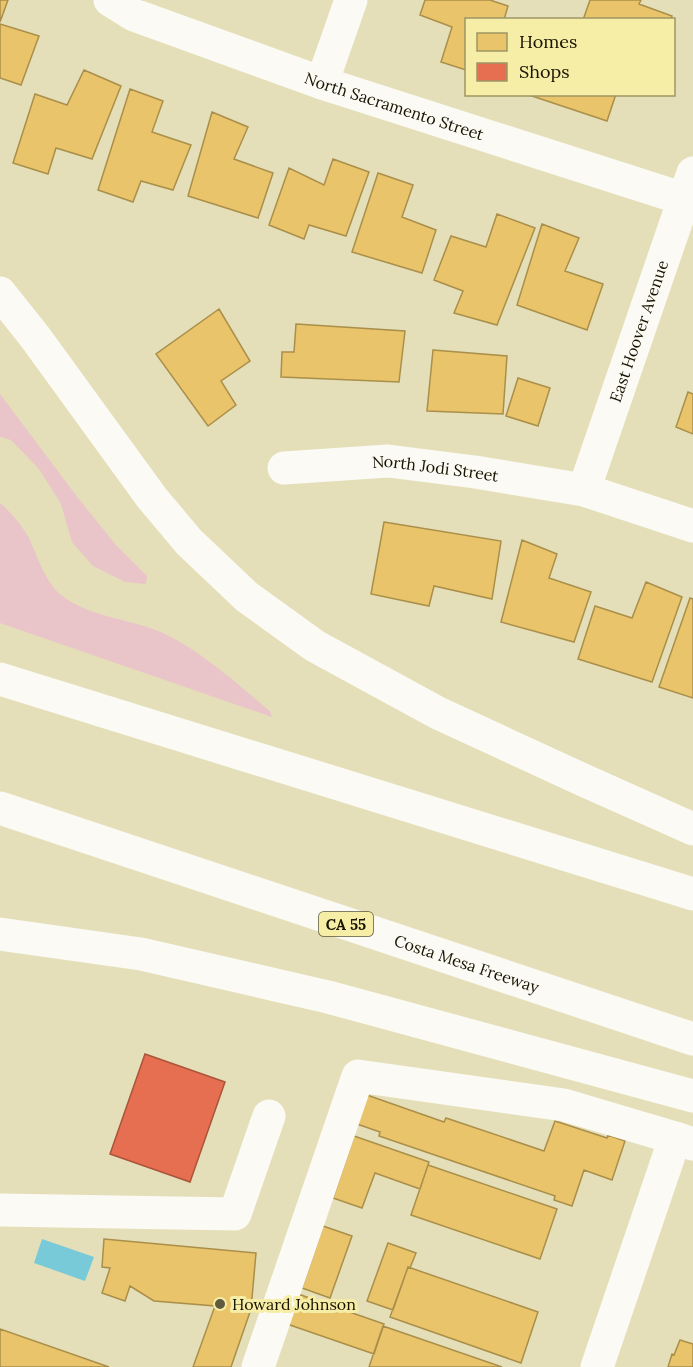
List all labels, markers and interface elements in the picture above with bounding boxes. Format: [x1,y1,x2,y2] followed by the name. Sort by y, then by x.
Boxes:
[465,18,675,96] legend
[519,30,577,53] text: Homes
[519,60,570,83] text: Shops
[302,68,487,144] street label: North Sacramento Street
[605,257,672,405] street label: East Hoover Avenue
[371,451,501,486] street label: North Jodi Street
[319,912,373,936] road number: CA 55
[392,930,542,997] street label: Costa Mesa Freeway
[232,1294,356,1314] place label: Howard Johnson
[213,1297,227,1311] marker: Howard Johnson

